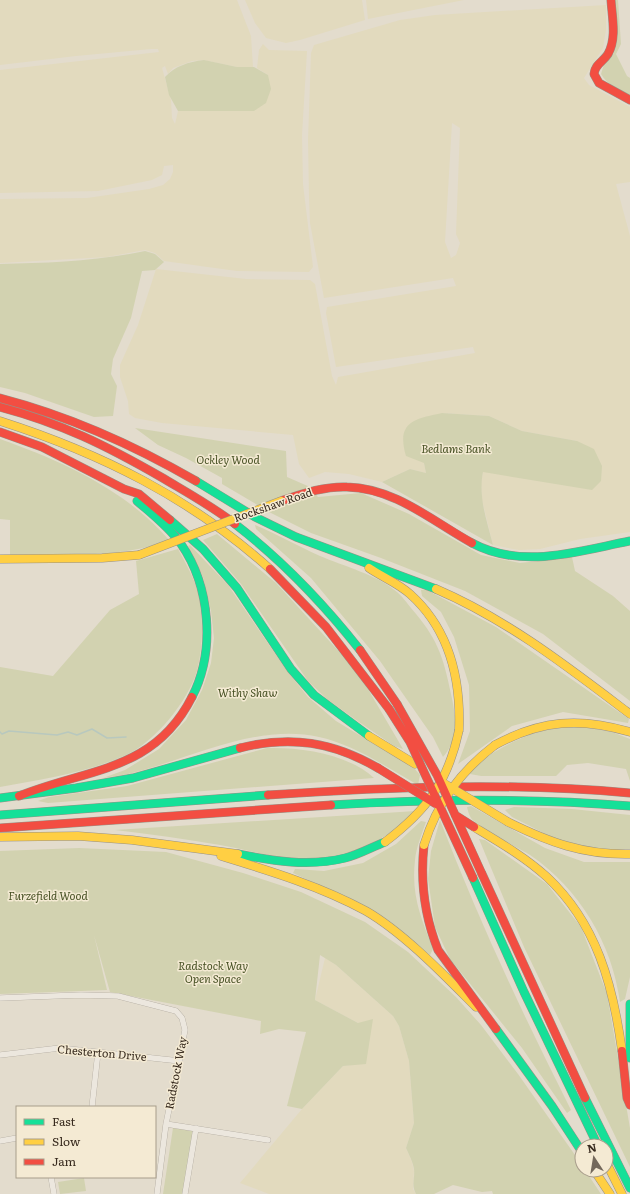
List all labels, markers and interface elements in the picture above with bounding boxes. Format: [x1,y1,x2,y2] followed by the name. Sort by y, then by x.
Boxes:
[421,440,491,456] park label: Bedlams Bank
[196,451,260,467] park label: Ockley Wood
[231,483,314,525] street label: Rockshaw Road
[218,684,278,700] park label: Withy Shaw
[8,887,88,903] park label: Furzefield Wood
[178,957,248,986] park label: Radstock Way Open Space
[160,1034,190,1111] street label: Radstock Way
[57,1040,148,1064] street label: Chesterton Drive
[16,1106,156,1178] legend
[52,1112,76,1130] text: Fast
[52,1132,81,1150] text: Slow
[574,1138,614,1178] north arrow
[586,1138,598,1156] text: N
[52,1152,77,1170] text: Jam

